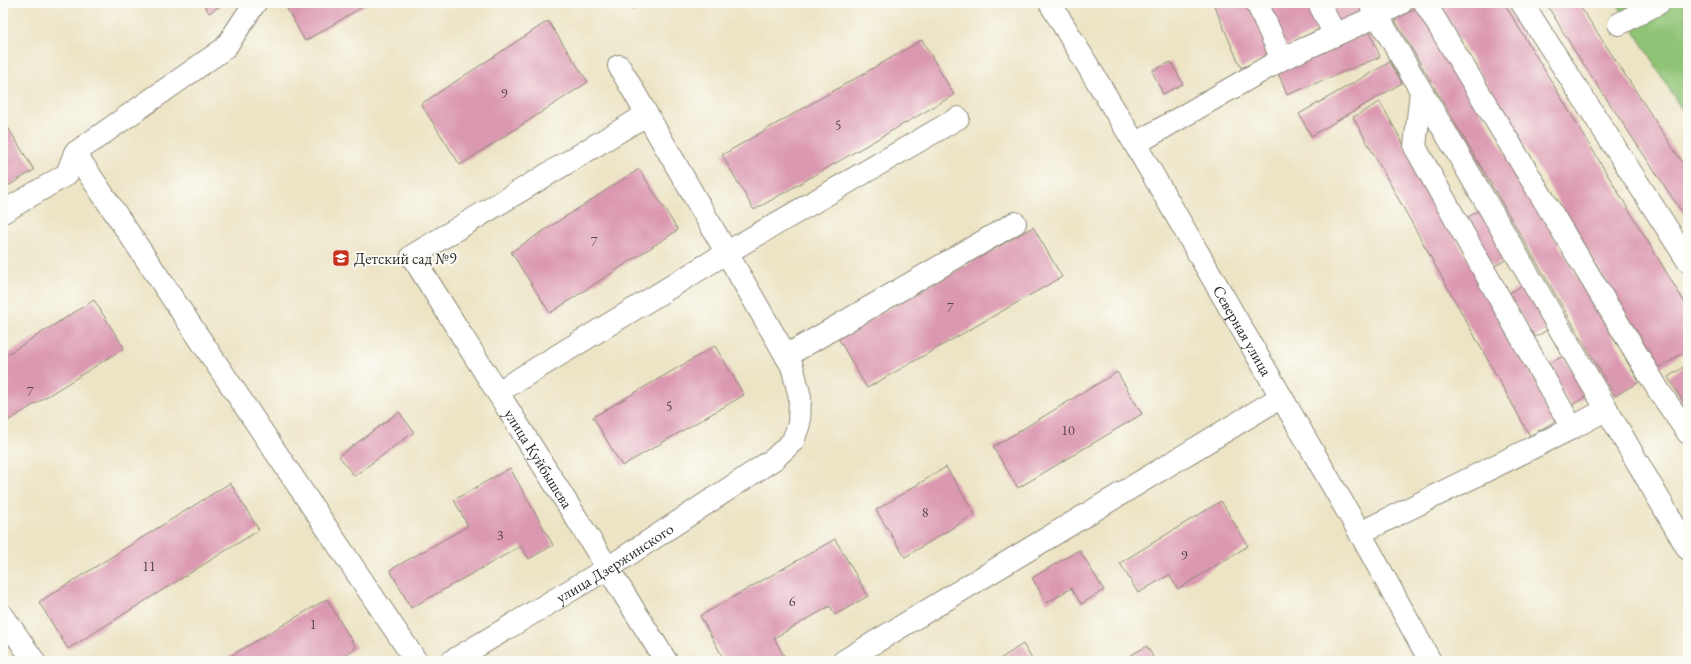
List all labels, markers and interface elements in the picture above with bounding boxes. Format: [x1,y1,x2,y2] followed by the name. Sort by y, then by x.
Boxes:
[501,84,508,102] house number: 9
[835,116,841,134] house number: 5
[591,232,598,250] house number: 7
[331,248,351,268] school or university icon: Детский сад №9
[354,248,457,269] place label: Детский сад №9
[1208,281,1277,380] street label: Северная улица
[947,298,954,316] house number: 7
[27,382,34,400] house number: 7
[666,397,672,415] house number: 5
[499,405,578,513] street label: улица Куйбышева
[1061,421,1075,439] house number: 10
[922,503,929,521] house number: 8
[552,518,678,608] street label: улица Дзержинского
[497,526,504,544] house number: 3
[1181,546,1188,564] house number: 9
[142,557,156,575] house number: 11
[789,592,796,610] house number: 6
[310,615,316,633] house number: 1

